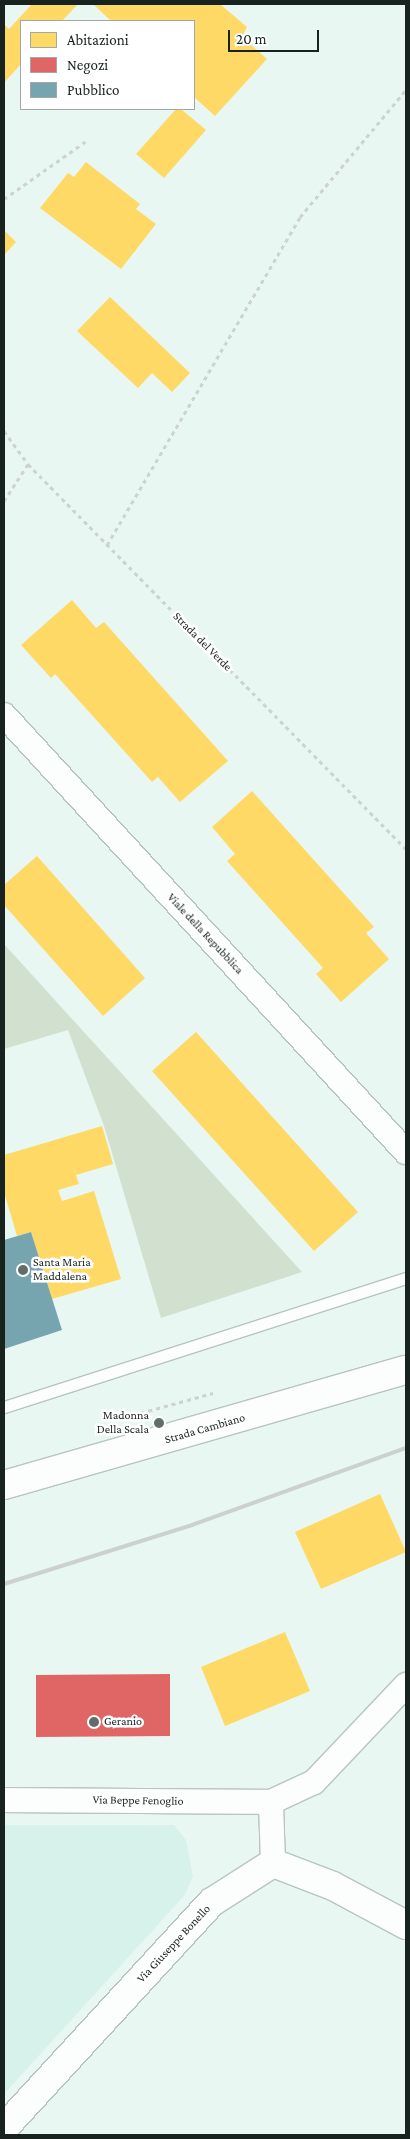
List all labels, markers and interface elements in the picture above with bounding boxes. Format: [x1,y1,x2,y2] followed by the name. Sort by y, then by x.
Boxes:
[20,20,195,110] legend
[230,20,321,52] scale bar
[236,31,267,47] text: 20 m
[67,32,129,48] text: Abitazioni
[67,57,108,73] text: Negozi
[67,82,119,98] text: Pubblico
[170,610,234,674] street label: Strada del Verde
[164,891,246,977] street label: Viale della Repubblica
[33,1256,91,1284] place label: Santa Maria Maddalena
[17,1264,29,1276] marker: Santa Maria Maddalena
[97,1409,149,1437] place label: Madonna Della Scala
[163,1411,247,1447] street label: Strada Cambiano
[153,1417,165,1429] marker: Madonna Della Scala
[104,1715,142,1729] place label: Geranio
[88,1716,100,1728] marker: Geranio
[92,1793,184,1809] street label: Via Beppe Fenoglio
[134,1902,214,1986] street label: Via Giuseppe Bonello

